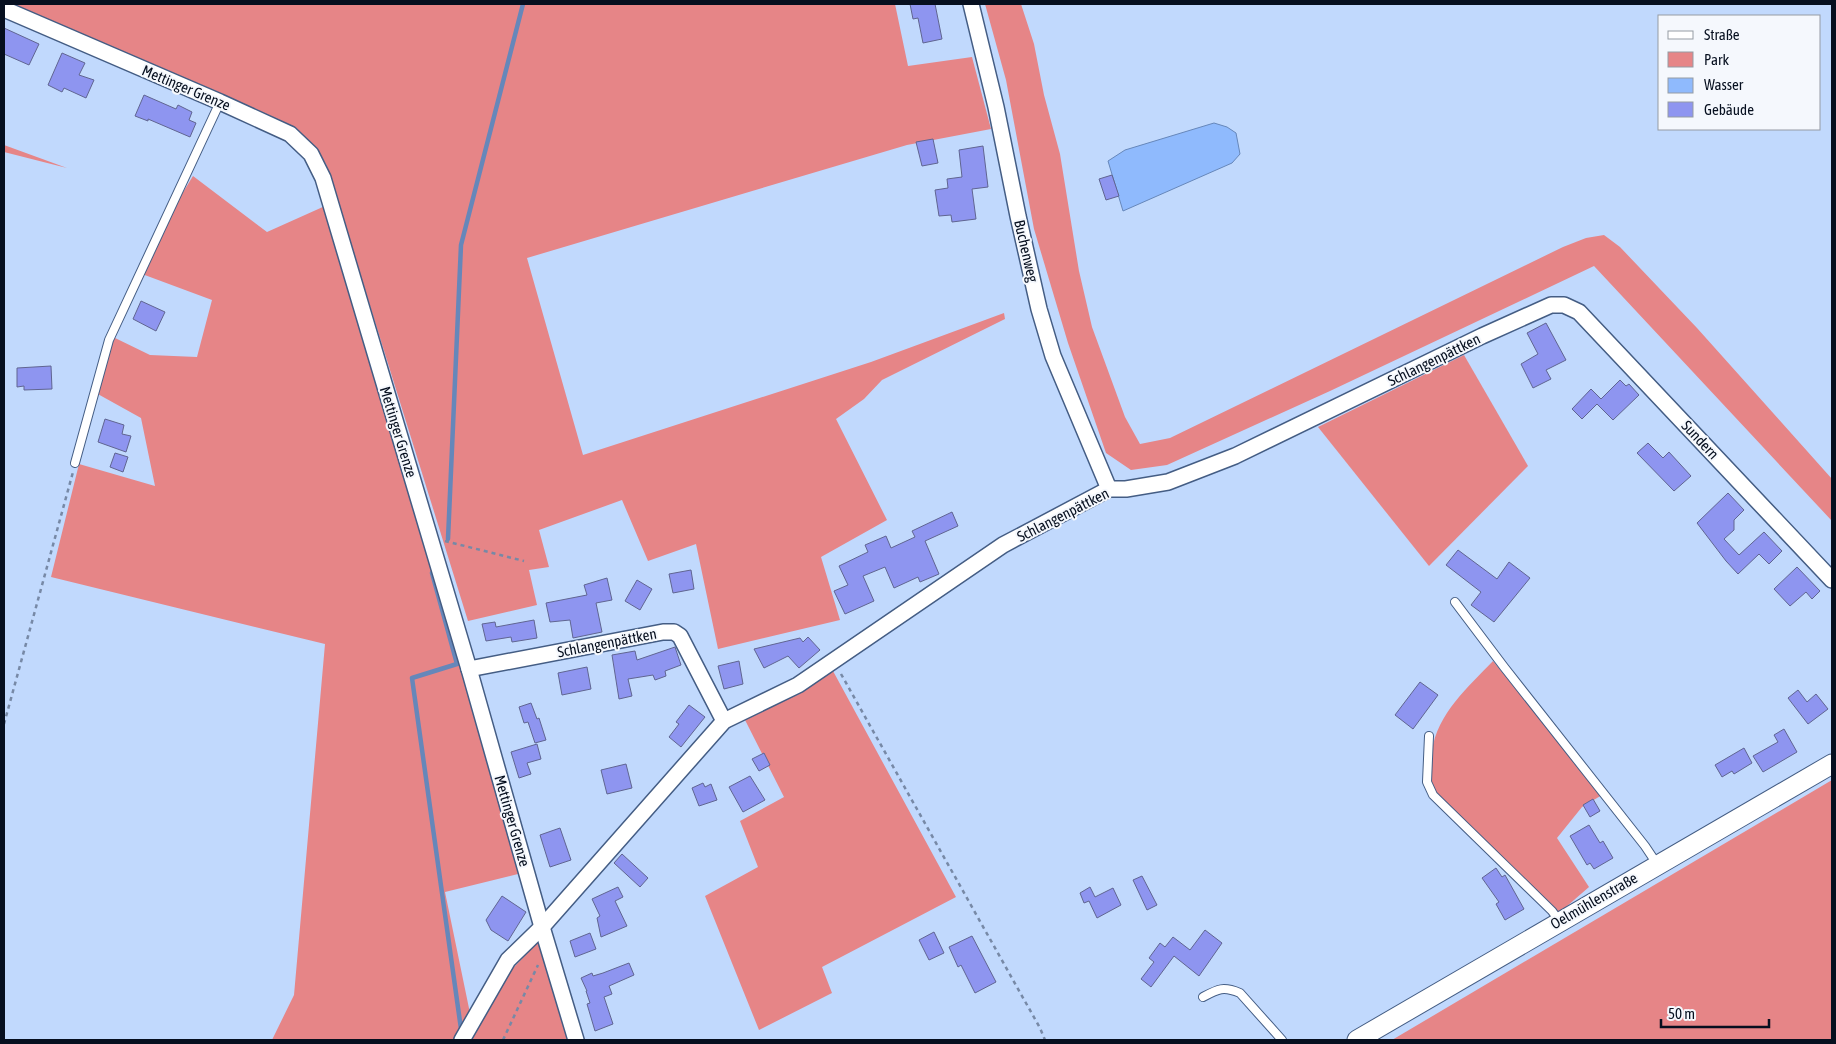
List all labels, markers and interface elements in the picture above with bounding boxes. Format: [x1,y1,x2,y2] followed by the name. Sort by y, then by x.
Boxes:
[1658,15,1821,130] legend
[1704,26,1740,43] text: Straße
[1704,51,1729,68] text: Park
[140,61,233,114] street label: Mettinger Grenze
[1704,76,1744,93] text: Wasser
[1704,101,1754,118] text: Gebäude
[1011,218,1042,284] street label: Buchenweg
[1385,330,1483,389] street label: Schlangenpättken
[377,384,420,480] street label: Mettinger Grenze
[1678,417,1722,462] street label: Sundern
[1014,484,1111,545] street label: Schlangenpättken
[556,625,658,660] street label: Schlangenpättken
[491,773,534,869] street label: Mettinger Grenze
[1547,869,1640,932] street label: Oelmühlenstraße
[1661,996,1768,1028] scale bar
[1668,1005,1695,1022] text: 50 m

